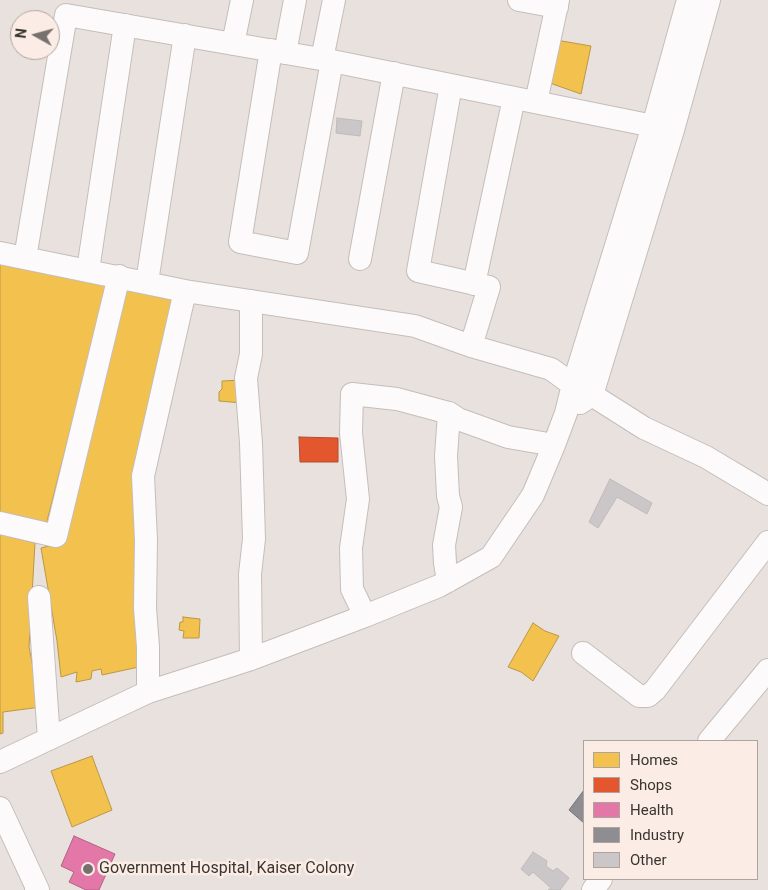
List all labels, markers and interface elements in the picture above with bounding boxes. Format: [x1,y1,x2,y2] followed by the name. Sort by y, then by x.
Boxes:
[10,10,60,60] north arrow
[13,27,30,39] text: N
[583,740,758,880] legend
[630,751,678,769] text: Homes
[630,776,672,794] text: Shops
[630,801,674,819] text: Health
[630,826,684,844] text: Industry
[630,851,667,869] text: Other
[99,859,354,879] place label: Government Hospital, Kaiser Colony
[81,862,95,876] marker: Government Hospital, Kaiser Colony

